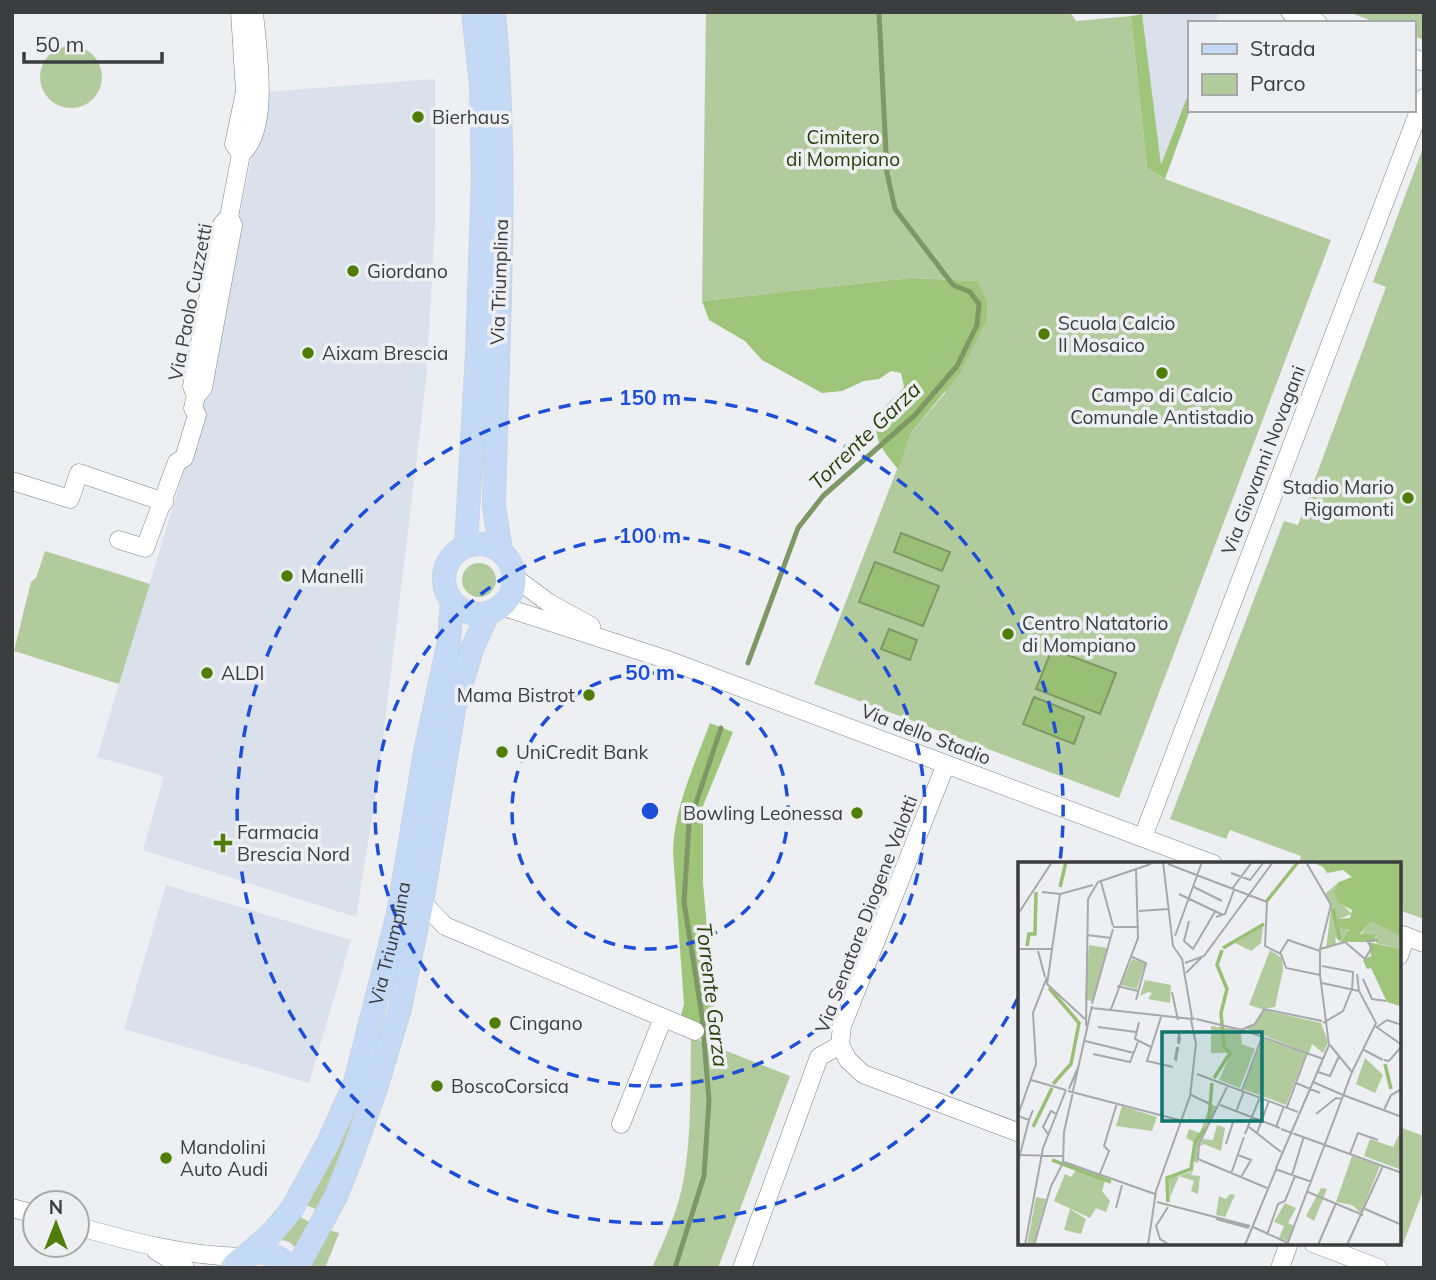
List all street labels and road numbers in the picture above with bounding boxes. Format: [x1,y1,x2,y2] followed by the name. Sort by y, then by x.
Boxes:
[485,219,513,345] street label: Via Triumplina
[163,221,217,383] street label: Via Paolo Cuzzetti
[1216,362,1310,558] street label: Via Giovanni Novagani
[858,698,994,770] street label: Via dello Stadio
[810,792,922,1036] street label: Via Senatore Diogene Valotti
[363,880,415,1008] street label: Via Triumplina

